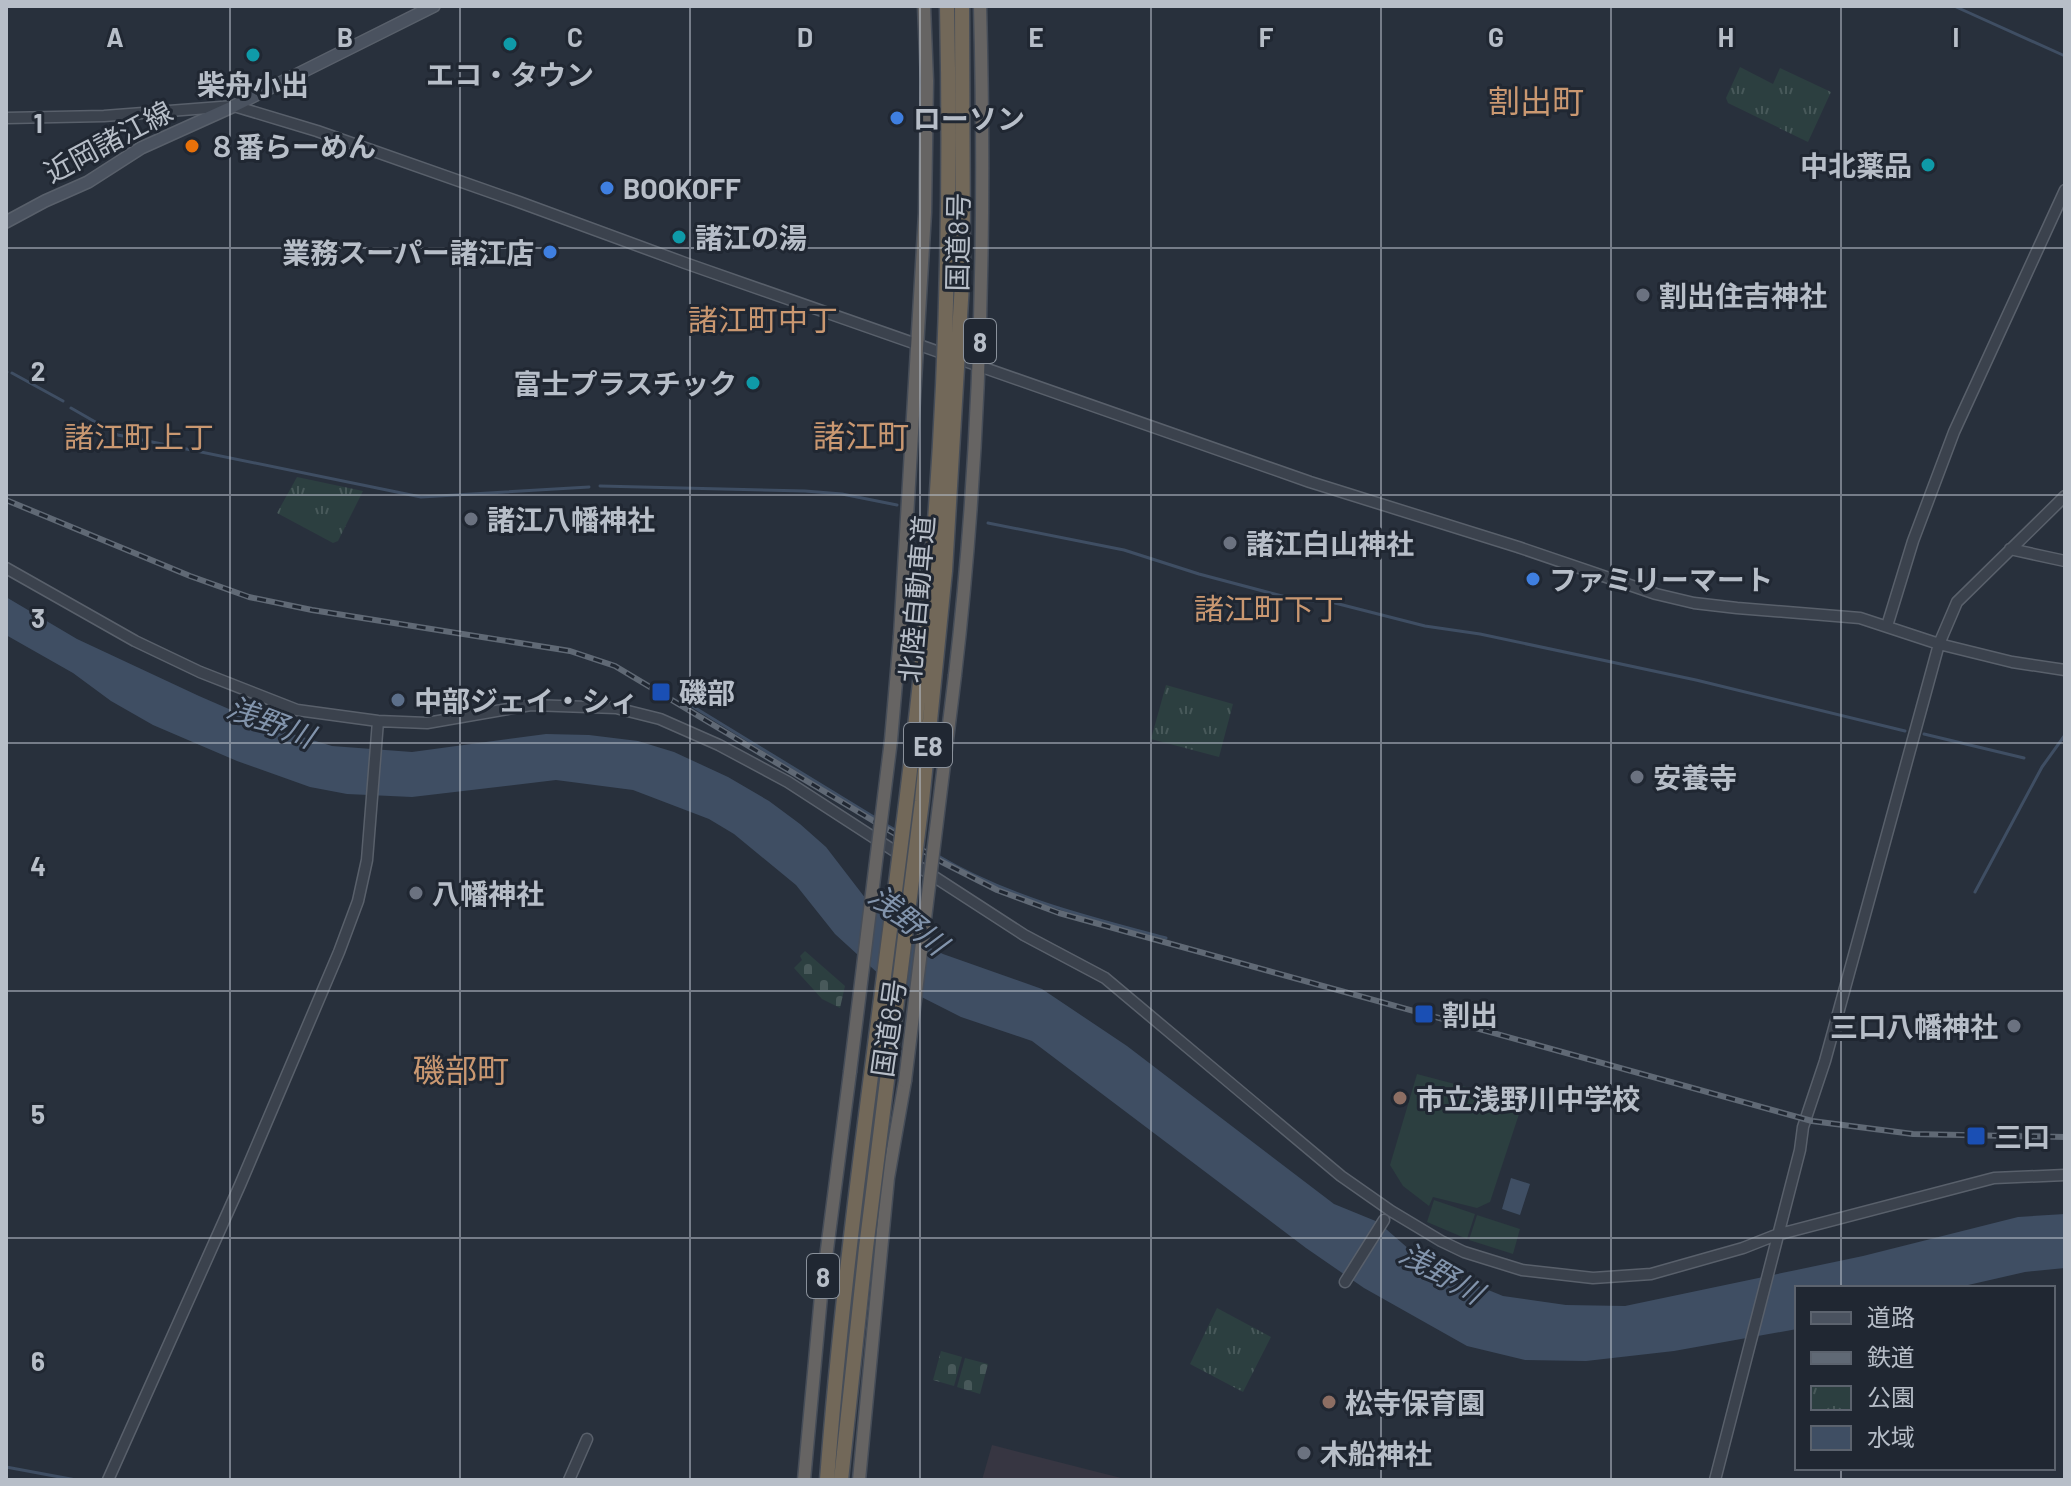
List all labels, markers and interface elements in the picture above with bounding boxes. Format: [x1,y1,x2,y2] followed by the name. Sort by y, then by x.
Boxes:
[106,21,124,52] text: A
[337,21,353,52] text: B
[567,21,583,52] text: C
[797,21,813,52] text: D
[1028,21,1044,52] text: E
[1259,21,1274,52] text: F
[1488,21,1504,52] text: G
[1718,21,1734,52] text: H
[1953,21,1959,52] text: I
[501,35,519,53] marker: エコ・タウン
[244,46,262,64] marker: 柴舟小出
[426,57,594,91] place label: エコ・タウン
[197,67,309,101] place label: 柴舟小出
[1488,81,1584,119] district label: 割出町
[38,93,178,189] street label: 近岡諸江線
[913,101,1025,135] place label: ローソン
[33,107,43,138] text: 1
[888,109,906,127] marker: ローソン
[208,129,376,163] place label: ８番らーめん
[183,137,201,155] marker: ８番らーめん
[1800,148,1912,182] place label: 中北薬品
[1919,156,1937,174] marker: 中北薬品
[623,171,741,205] place label: BOOKOFF
[598,179,616,197] marker: BOOKOFF
[939,192,975,292] street label: 国道8号
[695,220,807,254] place label: 諸江の湯
[670,228,688,246] marker: 諸江の湯
[282,235,534,269] place label: 業務スーパー諸江店
[541,243,559,261] marker: 業務スーパー諸江店
[1659,278,1827,312] place label: 割出住吉神社
[1634,286,1652,304] marker: 割出住吉神社
[688,301,838,337] district label: 諸江町中丁
[964,319,996,363] road number: 8
[31,355,45,386] text: 2
[514,366,737,400] place label: 富士プラスチック
[744,374,762,392] marker: 富士プラスチック
[813,416,909,454] district label: 諸江町
[64,418,214,454] district label: 諸江町上丁
[487,502,655,536] place label: 諸江八幡神社
[462,510,480,528] marker: 諸江八幡神社
[892,514,940,684] street label: 北陸自動車道
[1246,526,1414,560] place label: 諸江白山神社
[1221,534,1239,552] marker: 諸江白山神社
[1549,562,1773,596] place label: ファミリーマート
[1524,570,1542,588] marker: ファミリーマート
[1194,590,1344,626] district label: 諸江町下丁
[31,602,45,633] text: 3
[679,675,735,709] place label: 磯部
[650,681,672,703] marker: 磯部
[414,683,638,717] place label: 中部ジェイ・シィ
[223,688,322,755] water label: 浅野川
[389,691,407,709] marker: 中部ジェイ・シィ
[904,723,952,767] road number: E8
[1653,760,1737,794] place label: 安養寺
[1628,768,1646,786] marker: 安養寺
[30,850,46,881] text: 4
[432,876,544,910] place label: 八幡神社
[863,877,958,963] water label: 浅野川
[407,884,425,902] marker: 八幡神社
[864,977,912,1079] street label: 国道8号
[1442,997,1498,1031] place label: 割出
[1413,1003,1435,1025] marker: 割出
[1830,1009,1998,1043] place label: 三口八幡神社
[2005,1017,2023,1035] marker: 三口八幡神社
[413,1050,509,1088] district label: 磯部町
[1416,1081,1640,1115] place label: 市立浅野川中学校
[1391,1089,1409,1107] marker: 市立浅野川中学校
[31,1098,45,1129] text: 5
[1994,1119,2050,1153] place label: 三口
[1965,1125,1987,1147] marker: 三口
[1394,1234,1493,1312] water label: 浅野川
[807,1254,839,1298] road number: 8
[1795,1286,2055,1470] legend
[1867,1302,1915,1331] text: 道路
[1867,1342,1915,1371] text: 鉄道
[31,1345,45,1376] text: 6
[1867,1382,1915,1411] text: 公園
[1345,1385,1485,1419] place label: 松寺保育園
[1320,1393,1338,1411] marker: 松寺保育園
[1867,1422,1915,1451] text: 水域
[1320,1436,1432,1470] place label: 木船神社
[1295,1444,1313,1462] marker: 木船神社

